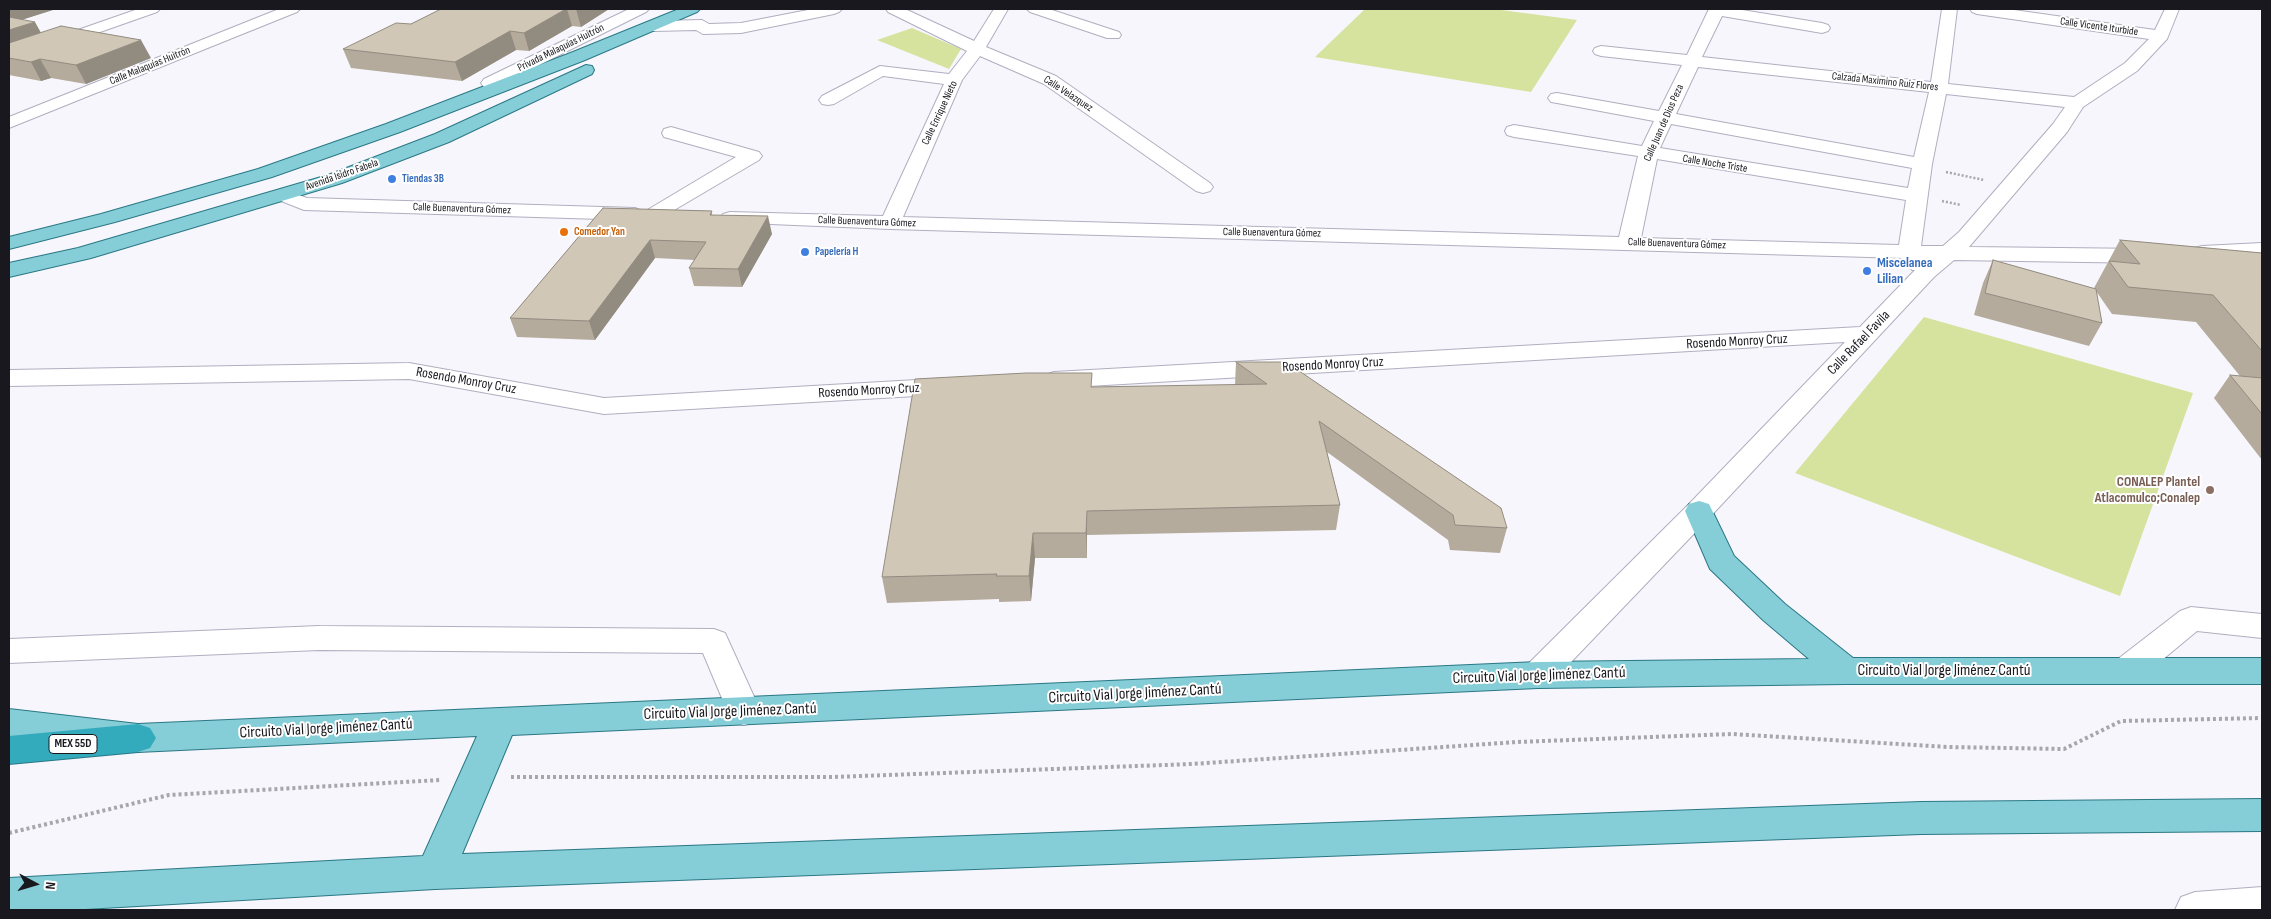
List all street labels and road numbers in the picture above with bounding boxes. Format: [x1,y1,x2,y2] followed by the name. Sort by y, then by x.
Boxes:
[2059,15,2139,39] street label: Calle Vicente Iturbide
[516,21,606,75] street label: Privada Malaquías Huitrón
[108,44,192,88] street label: Calle Malaquías Huitrón
[1831,70,1939,94] street label: Calzada Maximino Ruíz Flores
[1041,73,1095,115] street label: Calle Velazquez
[919,79,961,147] street label: Calle Enrique Nieto
[1641,82,1687,164] street label: Calle Juan de Dios Peza
[1682,152,1748,176] street label: Calle Noche Triste
[304,156,380,194] street label: Avenida Isidro Fabela
[413,201,511,217] street label: Calle Buenaventura Gómez
[818,214,916,230] street label: Calle Buenaventura Gómez
[1223,226,1321,240] street label: Calle Buenaventura Gómez
[1628,236,1726,252] street label: Calle Buenaventura Gómez
[1824,307,1894,379] street label: Calle Rafael Favila
[1686,331,1788,353] street label: Rosendo Monroy Cruz
[1282,354,1384,376] street label: Rosendo Monroy Cruz
[415,364,517,398] street label: Rosendo Monroy Cruz
[818,380,920,402] street label: Rosendo Monroy Cruz
[1857,661,2031,681] street label: Circuito Vial Jorge Jiménez Cantú
[1452,663,1626,689] street label: Circuito Vial Jorge Jiménez Cantú
[1048,680,1222,708] street label: Circuito Vial Jorge Jiménez Cantú
[643,699,817,725] street label: Circuito Vial Jorge Jiménez Cantú
[239,715,413,743] street label: Circuito Vial Jorge Jiménez Cantú
[49,734,97,754] road number: MEX 55D

